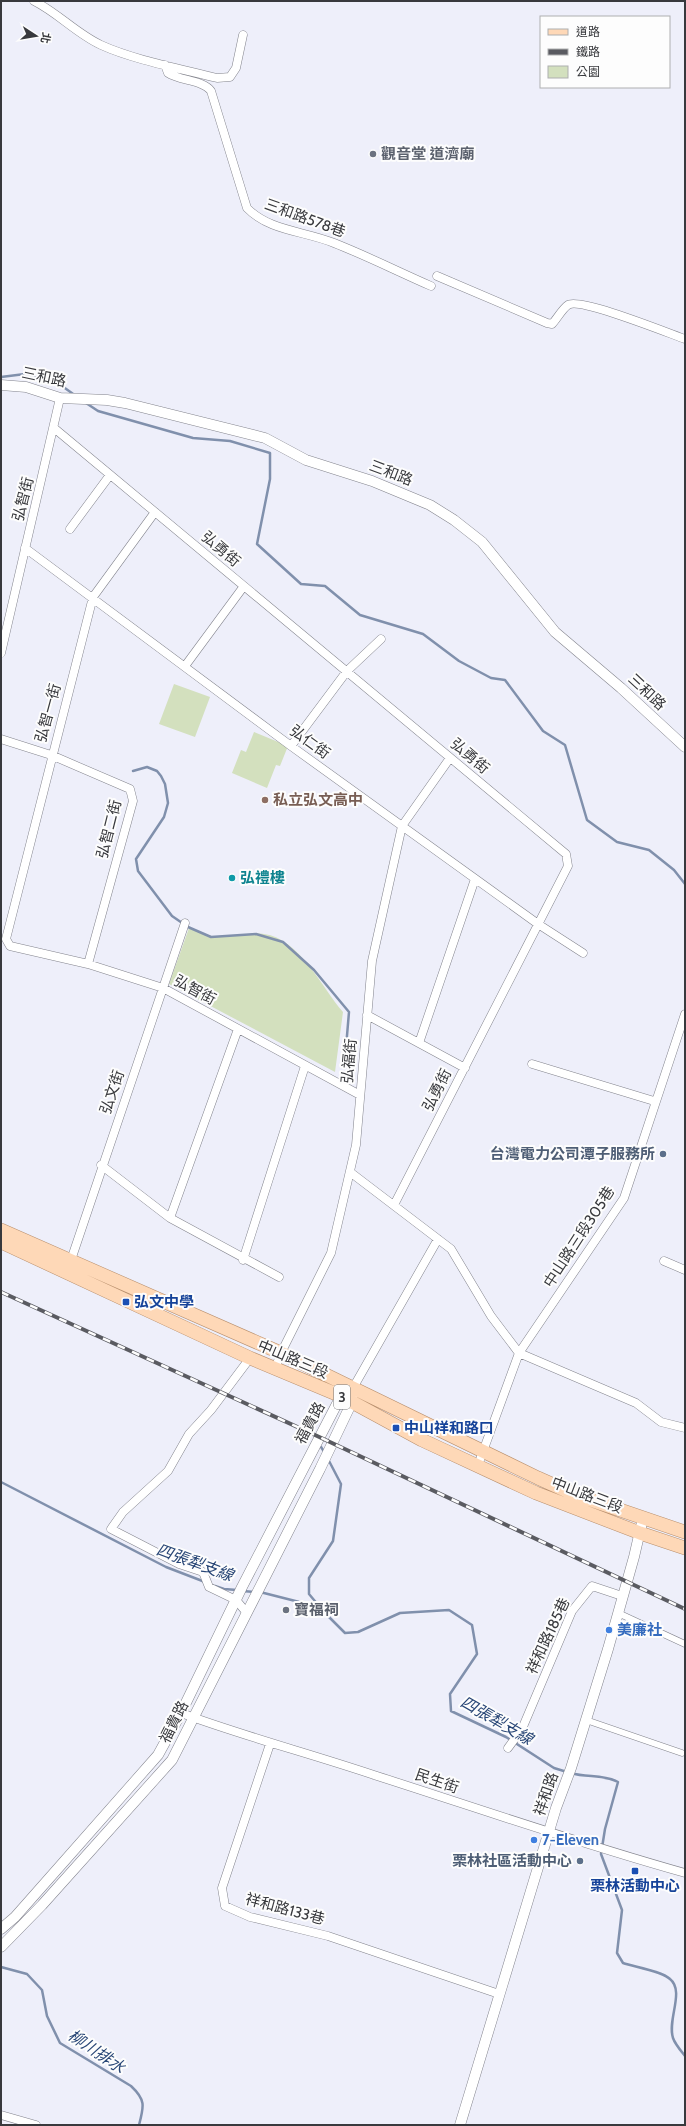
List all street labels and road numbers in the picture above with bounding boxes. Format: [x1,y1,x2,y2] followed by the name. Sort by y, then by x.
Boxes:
[262,195,348,241] street label: 三和路578巷
[20,364,68,390] street label: 三和路
[367,457,415,489] street label: 三和路
[9,475,37,523] street label: 弘智街
[198,528,244,570] street label: 弘勇街
[624,670,670,714] street label: 三和路
[32,682,64,744] street label: 弘智一街
[287,721,333,763] street label: 弘仁街
[447,735,493,777] street label: 弘勇街
[93,798,125,860] street label: 弘智二街
[171,971,219,1009] street label: 弘智街
[338,1038,360,1084] street label: 弘福街
[419,1066,455,1114] street label: 弘勇街
[96,1068,128,1116] street label: 弘文街
[540,1183,618,1291] street label: 中山路三段305巷
[255,1336,331,1382] street label: 中山路三段
[334,1385,350,1409] road number: 3
[291,1399,329,1447] street label: 福貴路
[549,1473,625,1517] street label: 中山路三段
[522,1595,574,1677] street label: 祥和路185巷
[156,1698,192,1746] street label: 福貴路
[413,1765,461,1797] street label: 民生街
[530,1770,562,1818] street label: 祥和路
[243,1890,327,1928] street label: 祥和路133巷

